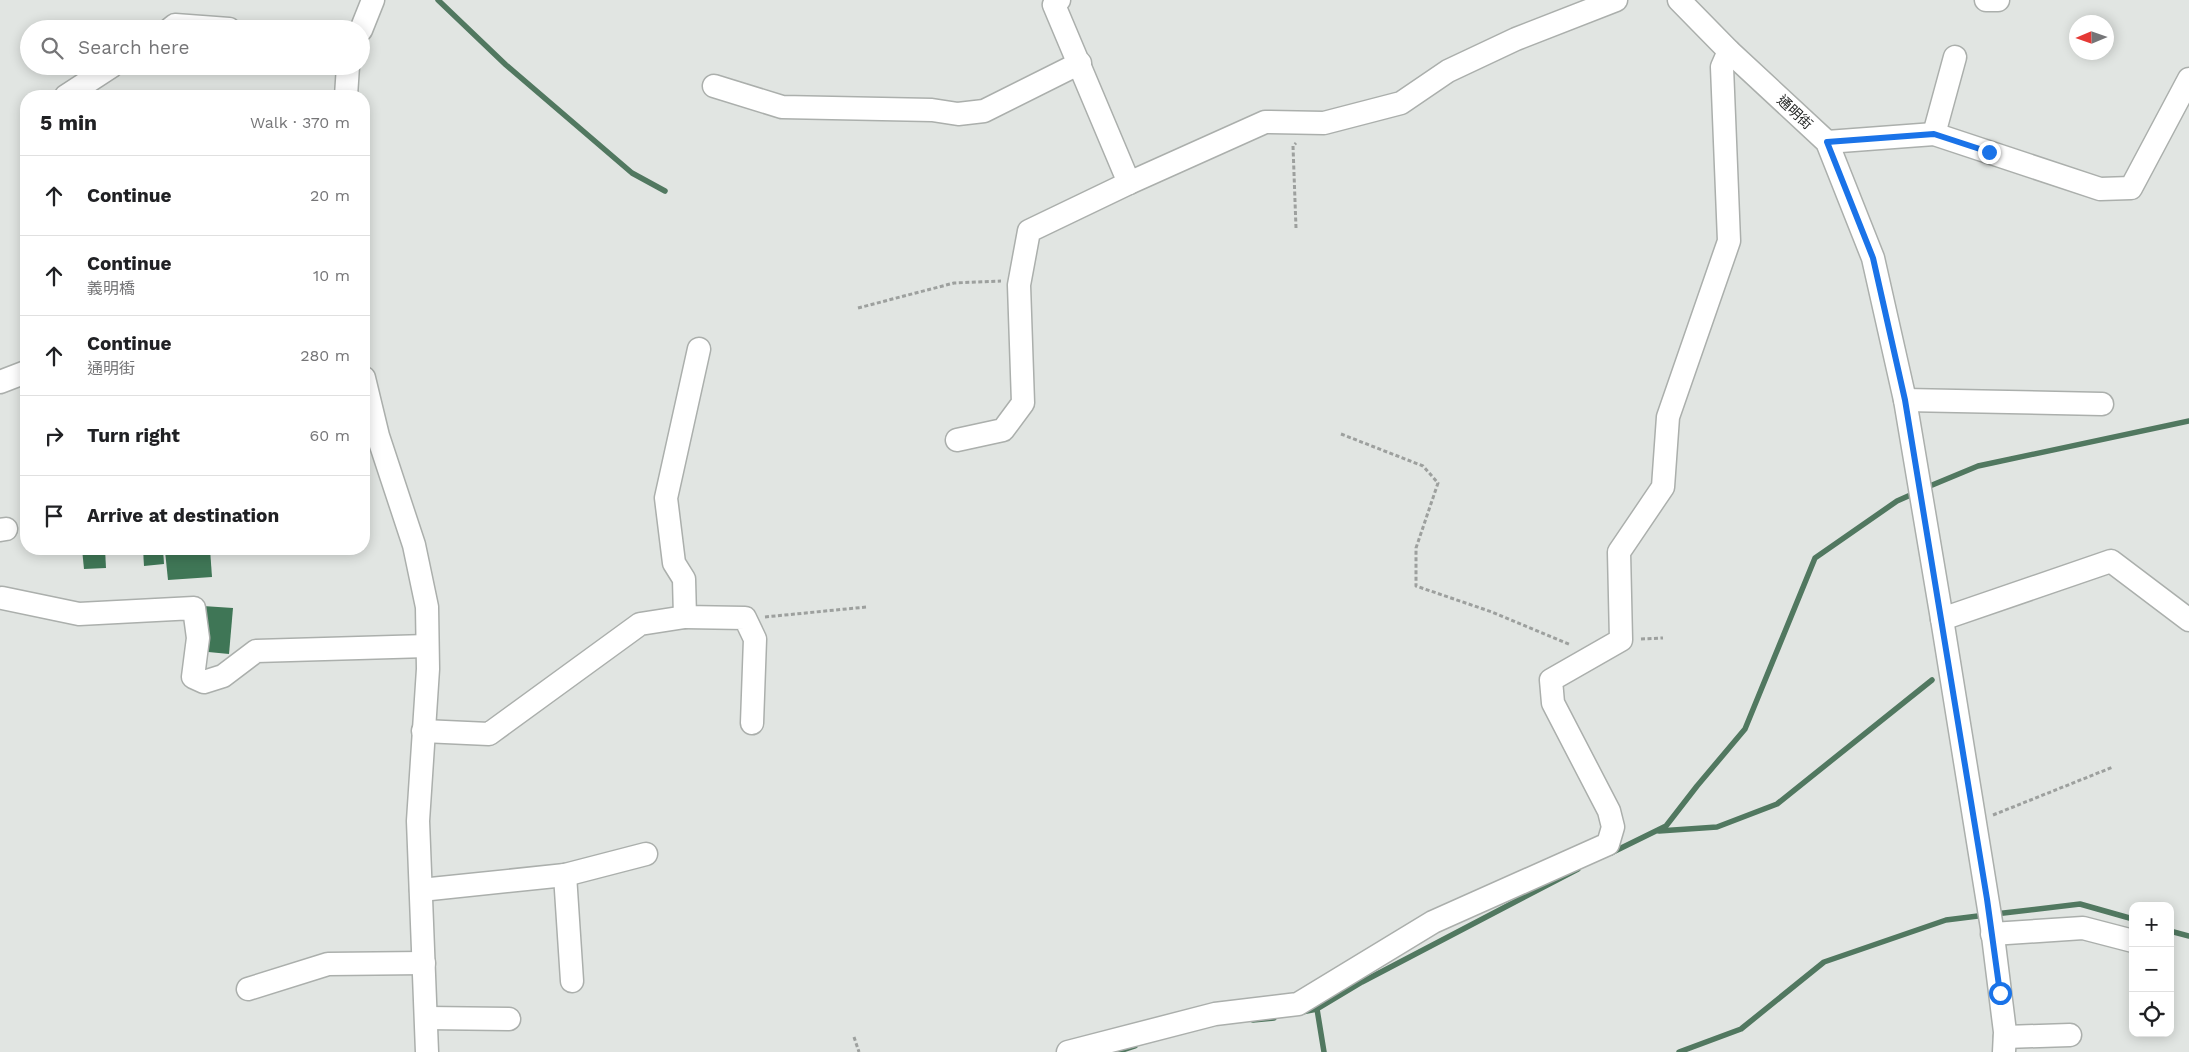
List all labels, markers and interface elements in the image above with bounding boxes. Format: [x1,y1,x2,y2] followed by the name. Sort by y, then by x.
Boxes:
[2069,15,2114,60] north arrow
[20,20,370,75] search box
[38,34,66,62] icon: search
[78,36,189,59] text: Search here
[1774,92,1816,132] street label: 通明街
[40,110,97,135] text: 5 min
[250,113,350,132] text: Walk · 370 m
[1978,141,2001,164] route end
[40,182,68,210] icon: ahead
[87,184,171,207] text: Continue
[310,186,350,205] text: 20 m
[87,252,171,275] text: Continue
[40,262,68,290] icon: ahead
[313,266,350,285] text: 10 m
[87,279,135,298] text: 義明橋
[87,332,171,355] text: Continue
[40,342,68,370] icon: ahead
[300,346,350,365] text: 280 m
[87,359,135,378] text: 通明街
[40,422,68,450] icon: right
[87,424,180,447] text: Turn right
[310,426,350,445] text: 60 m
[40,502,68,530] icon: arrive
[87,504,279,527] text: Arrive at destination
[2129,902,2174,1037] map controls
[2129,902,2174,947] button: +
[2129,947,2174,992] button: −
[1989,982,2012,1005] route start
[2129,992,2174,1037] button: locate

